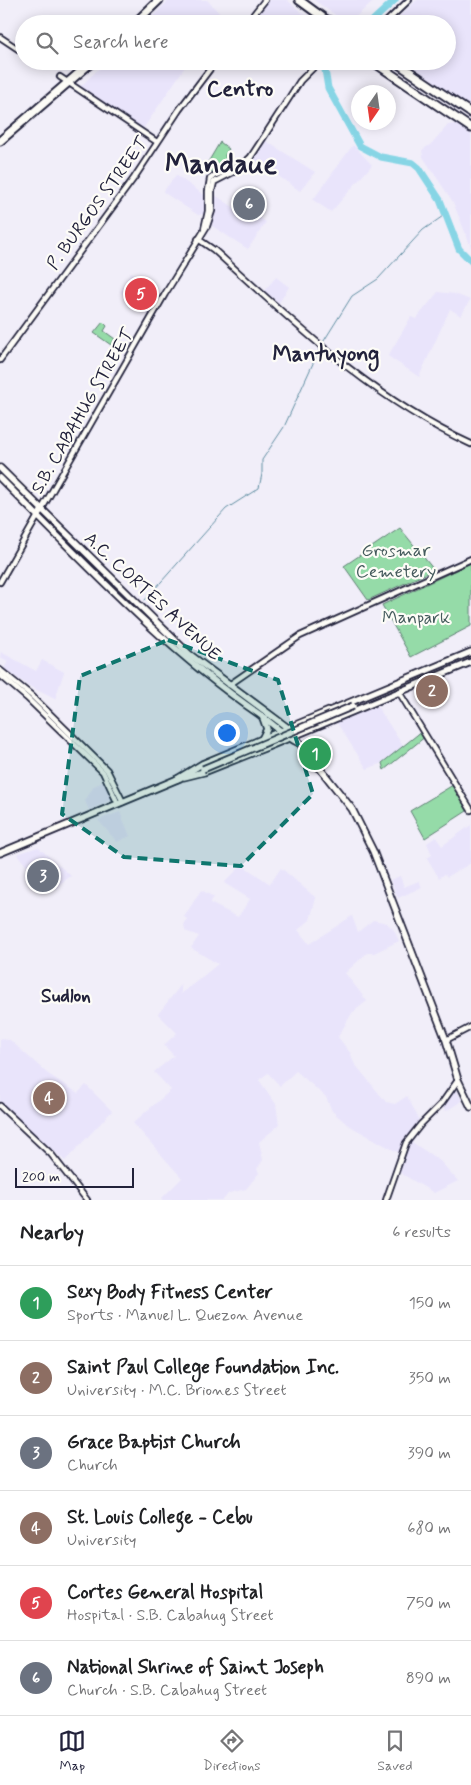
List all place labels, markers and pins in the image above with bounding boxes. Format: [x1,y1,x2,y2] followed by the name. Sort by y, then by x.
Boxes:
[233,185,265,223] pin: 6
[125,275,157,313] pin: 5
[416,672,448,710] pin: 2
[299,735,331,773] pin: 1
[27,857,59,895] pin: 3
[33,1079,65,1117] pin: 4

